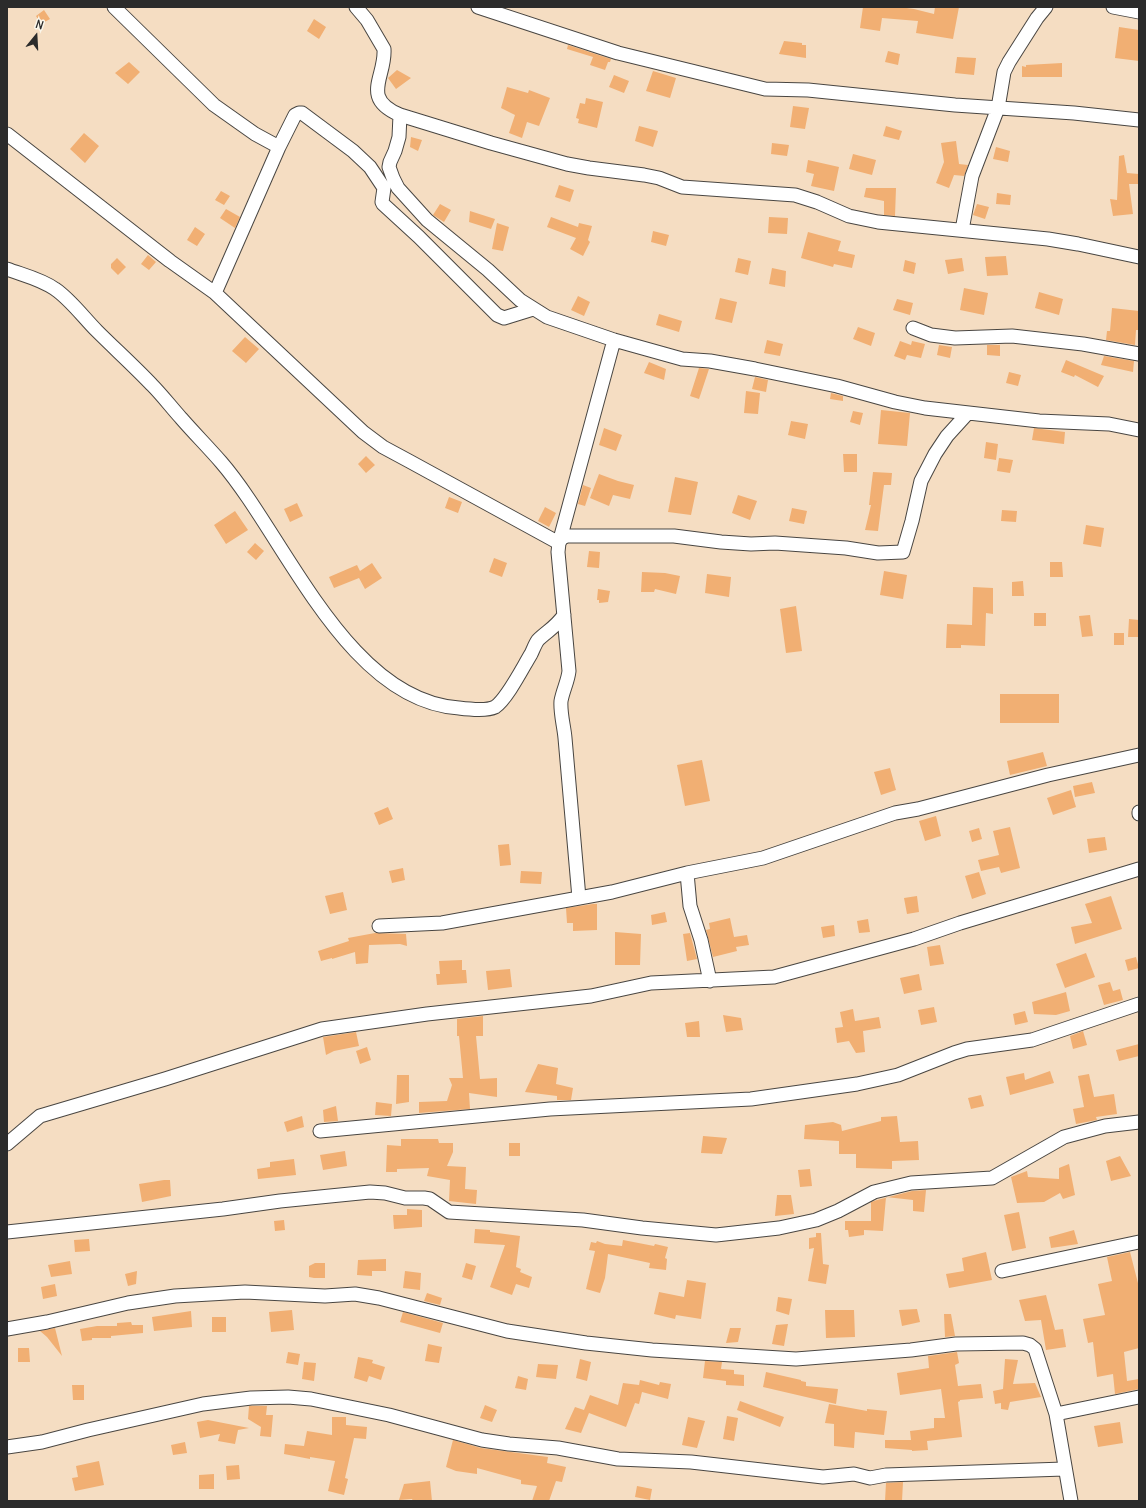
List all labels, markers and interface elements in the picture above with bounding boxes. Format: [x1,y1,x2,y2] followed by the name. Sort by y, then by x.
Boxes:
[16,16,56,56] north arrow
[34,17,45,32] text: N

